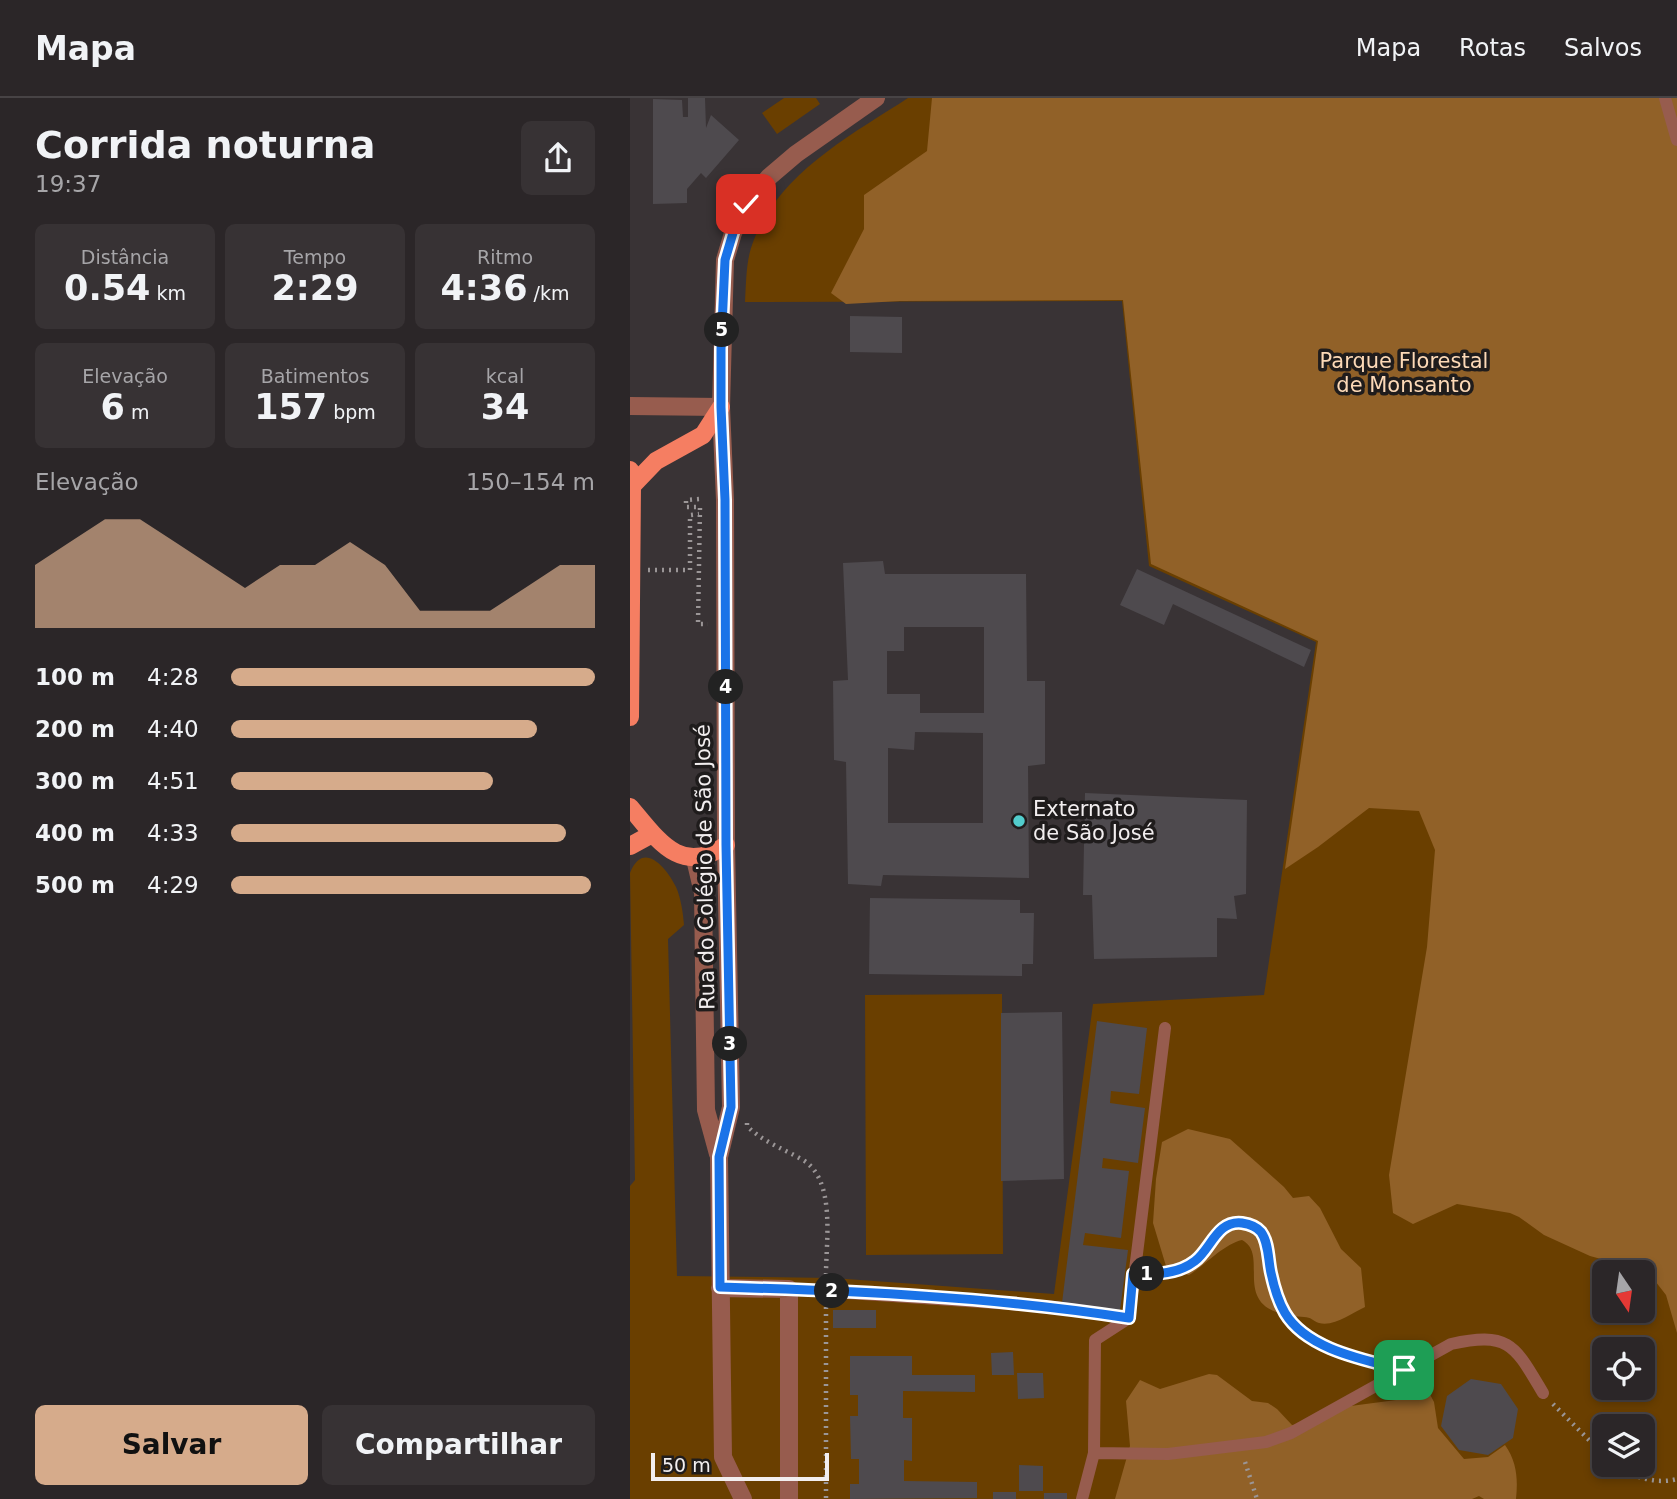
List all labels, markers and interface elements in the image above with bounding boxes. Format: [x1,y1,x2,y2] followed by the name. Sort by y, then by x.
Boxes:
[35,29,136,68] text: Mapa
[1356,34,1421,62] text: Mapa
[1459,34,1526,62] text: Rotas
[1564,34,1642,62] text: Salvos
[521,121,595,195] button: share
[35,123,375,167] text: Corrida noturna
[35,171,101,197] text: 19:37
[716,174,776,234] pin
[727,185,765,223] icon: check
[81,246,169,268] text: Distância
[284,246,346,268] text: Tempo
[477,246,533,268] text: Ritmo
[64,268,150,308] text: 0.54
[271,268,359,308] text: 2:29
[440,268,528,308] text: 4:36
[150,282,186,304] text: km
[528,282,570,304] text: /km
[704,313,740,348] pin: 5
[715,318,728,340] text: 5
[1320,349,1488,397] park label: Parque Florestal de Monsanto
[82,365,168,387] text: Elevação
[261,365,369,387] text: Batimentos
[486,365,524,387] text: kcal
[101,387,125,427] text: 6
[254,387,327,427] text: 157
[481,387,529,427] text: 34
[125,401,149,423] text: m
[327,401,376,423] text: bpm
[35,469,139,495] text: Elevação
[466,469,595,495] text: 150–154 m
[35,664,115,690] text: 100 m
[147,664,199,690] text: 4:28
[708,670,744,704] pin: 4
[719,675,732,697] text: 4
[35,716,115,742] text: 200 m
[147,716,199,742] text: 4:40
[691,724,719,1010] street label: Rua do Colégio de São José
[35,768,115,794] text: 300 m
[147,768,199,794] text: 4:51
[1033,797,1155,845] place label: Externato de São José
[1011,813,1027,829] marker: Externato de São José
[35,820,115,846] text: 400 m
[147,820,199,846] text: 4:33
[35,872,115,898] text: 500 m
[147,872,199,898] text: 4:29
[712,1026,748,1062] pin: 3
[723,1032,736,1054] text: 3
[1130,1256,1164,1292] pin: 1
[1592,1260,1656,1323] north arrow
[1592,1260,1655,1477] map controls
[1140,1262,1153,1284] text: 1
[814,1274,850,1308] pin: 2
[825,1279,838,1301] text: 2
[1592,1337,1655,1400] button: locate
[1374,1340,1434,1400] pin
[1385,1351,1423,1389] icon: arrive
[35,1405,308,1485] button: Salvar
[322,1405,595,1485] button: Compartilhar
[1592,1414,1655,1477] button: layers
[651,1450,830,1482] scale bar
[662,1454,711,1476] text: 50 m

